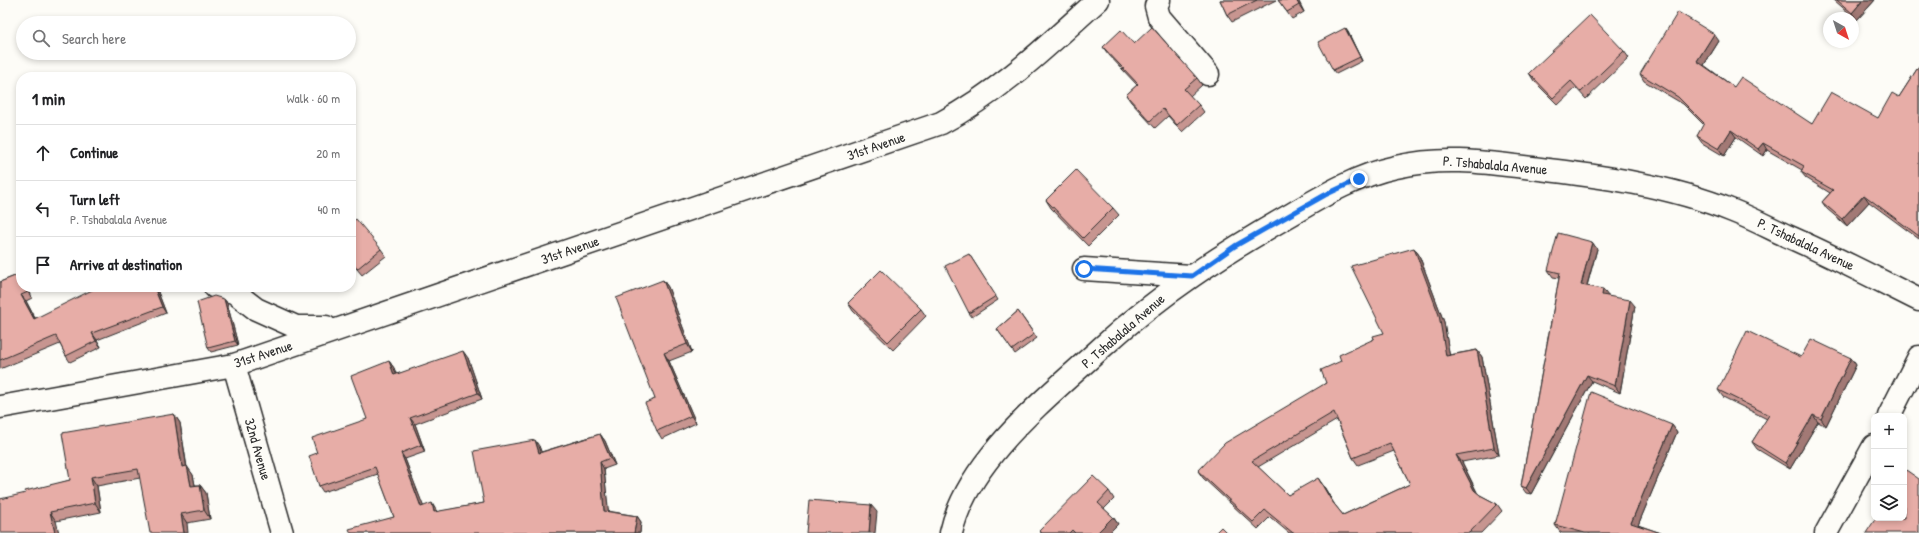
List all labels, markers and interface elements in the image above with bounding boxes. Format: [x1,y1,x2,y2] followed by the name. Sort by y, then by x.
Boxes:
[1823,12,1859,48] north arrow
[16,16,356,60] search box
[30,27,52,49] icon: search
[62,28,126,49] text: Search here
[32,87,65,110] text: 1 min
[287,89,340,107] text: Walk · 60 m
[844,127,908,164] street label: 31st Avenue
[32,142,54,164] icon: ahead
[70,142,118,163] text: Continue
[316,144,340,162] text: 20 m
[1442,150,1548,179] street label: P. Tshabalala Avenue
[1350,170,1368,188] route end
[70,189,120,210] text: Turn left
[32,198,54,220] icon: left
[317,200,340,218] text: 40 m
[70,210,167,228] text: P. Tshabalala Avenue
[1755,213,1858,274] street label: P. Tshabalala Avenue
[538,231,602,268] street label: 31st Avenue
[32,254,54,276] icon: arrive
[70,254,182,275] text: Arrive at destination
[1075,260,1093,278] route start
[1077,289,1169,372] street label: P. Tshabalala Avenue
[231,335,295,372] street label: 31st Avenue
[1871,413,1907,521] map controls
[1871,413,1907,449] button: +
[241,416,276,482] street label: 32nd Avenue
[1871,449,1907,485] button: −
[1871,485,1907,521] button: layers

